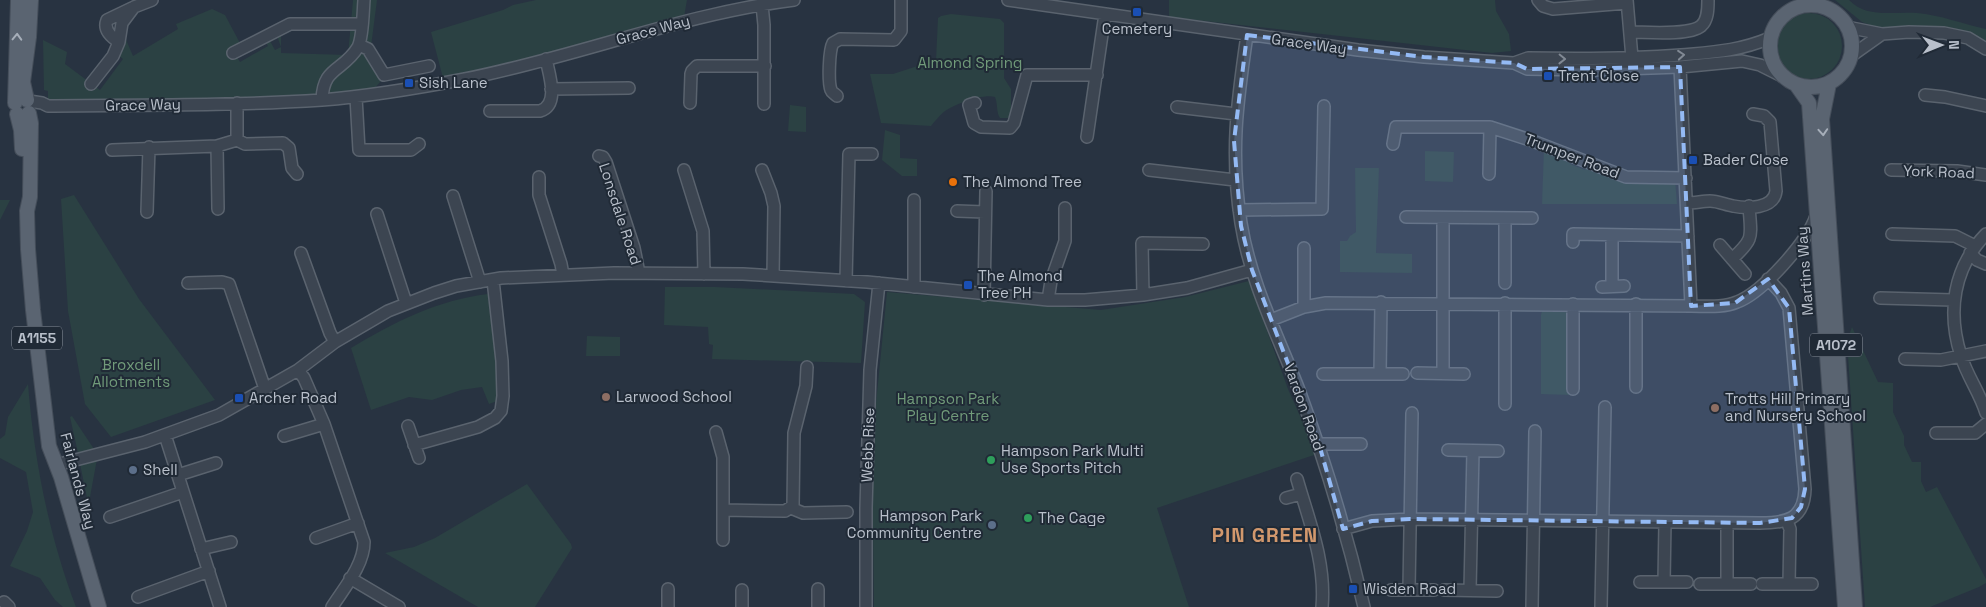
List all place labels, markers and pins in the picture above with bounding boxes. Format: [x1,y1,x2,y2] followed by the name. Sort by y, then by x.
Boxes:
[1131,6,1143,18] marker: Cemetery
[1102,19,1172,38] place label: Cemetery
[1558,66,1639,85] place label: Trent Close
[1542,70,1554,82] marker: Trent Close
[419,73,488,92] place label: Sish Lane
[403,77,415,89] marker: Sish Lane
[1703,150,1789,169] place label: Bader Close
[1687,154,1699,166] marker: Bader Close
[963,172,1082,191] place label: The Almond Tree
[947,176,959,188] marker: The Almond Tree
[978,266,1063,302] place label: The Almond Tree PH
[962,279,974,291] marker: The Almond Tree PH
[616,387,732,406] place label: Larwood School
[249,388,337,407] place label: Archer Road
[1725,389,1866,425] place label: Trotts Hill Primary and Nursery School
[600,391,612,403] marker: Larwood School
[233,392,245,404] marker: Archer Road
[1709,402,1721,414] marker: Trotts Hill Primary and Nursery School
[1001,441,1144,477] place label: Hampson Park Multi Use Sports Pitch
[985,454,997,466] marker: Hampson Park Multi Use Sports Pitch
[143,460,178,479] place label: Shell
[127,464,139,476] marker: Shell
[847,506,982,542] place label: Hampson Park Community Centre
[1038,508,1105,527] place label: The Cage
[1022,512,1034,524] marker: The Cage
[986,519,998,531] marker: Hampson Park Community Centre
[1363,579,1456,598] place label: Wisden Road
[1347,583,1359,595] marker: Wisden Road

